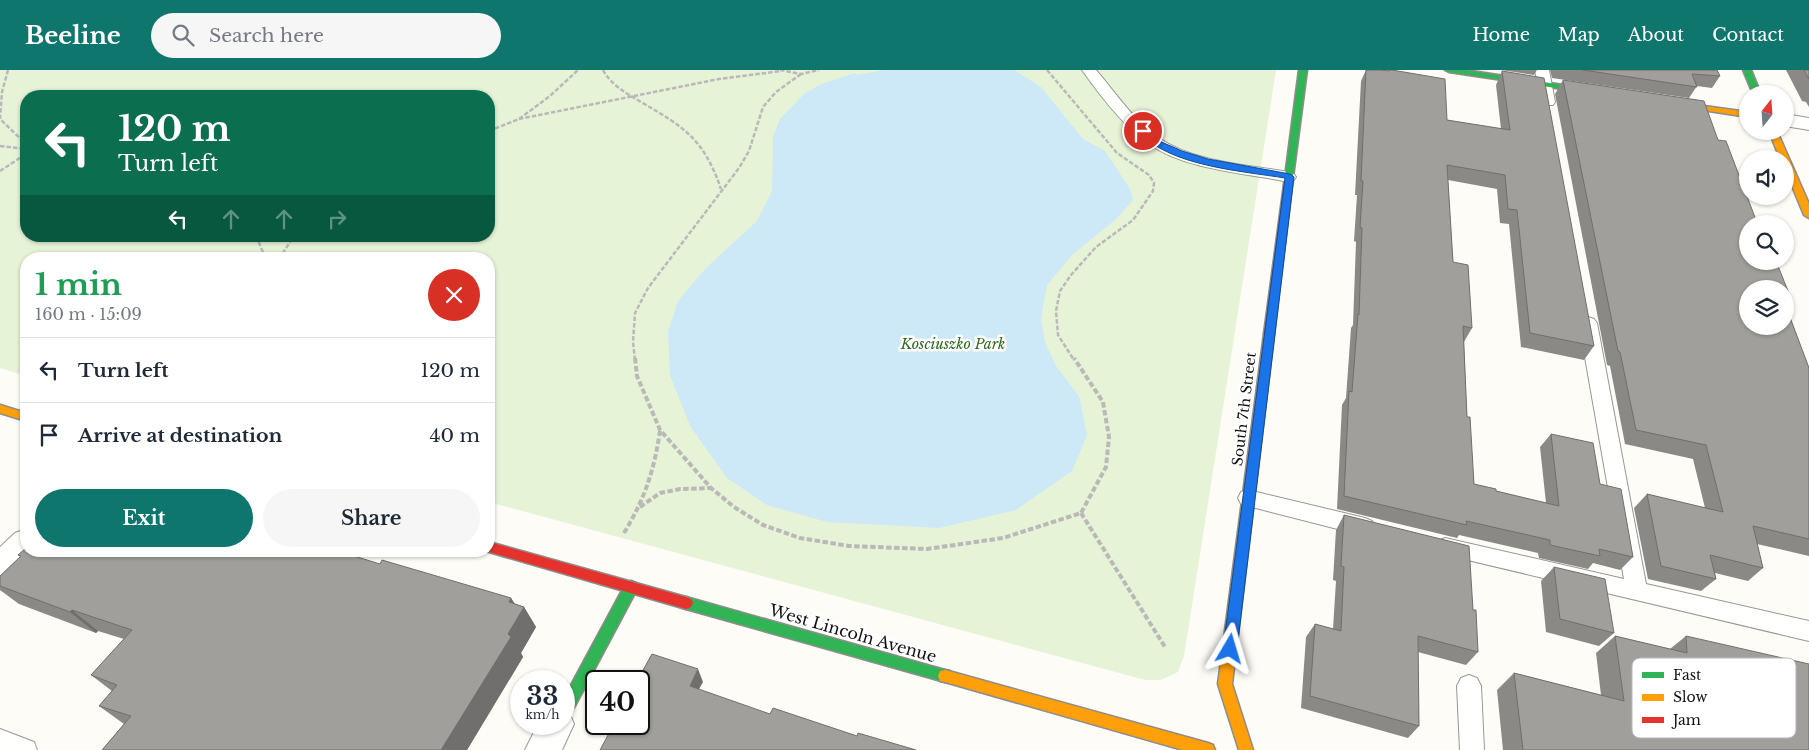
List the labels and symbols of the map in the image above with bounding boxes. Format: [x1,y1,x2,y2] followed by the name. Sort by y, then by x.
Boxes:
[1739,85,1794,140] north arrow
[1122,110,1164,152] pin
[900,335,1005,353] park label: Kosciuszko Park
[1228,350,1260,467] street label: South 7th Street
[766,599,939,666] street label: West Lincoln Avenue
[1203,622,1255,674] position arrow
[1632,658,1796,738] legend
[1673,666,1702,684] text: Fast
[585,670,650,735] speed limit sign: 40
[1673,688,1707,706] text: Slow
[1671,711,1701,729] text: Jam

